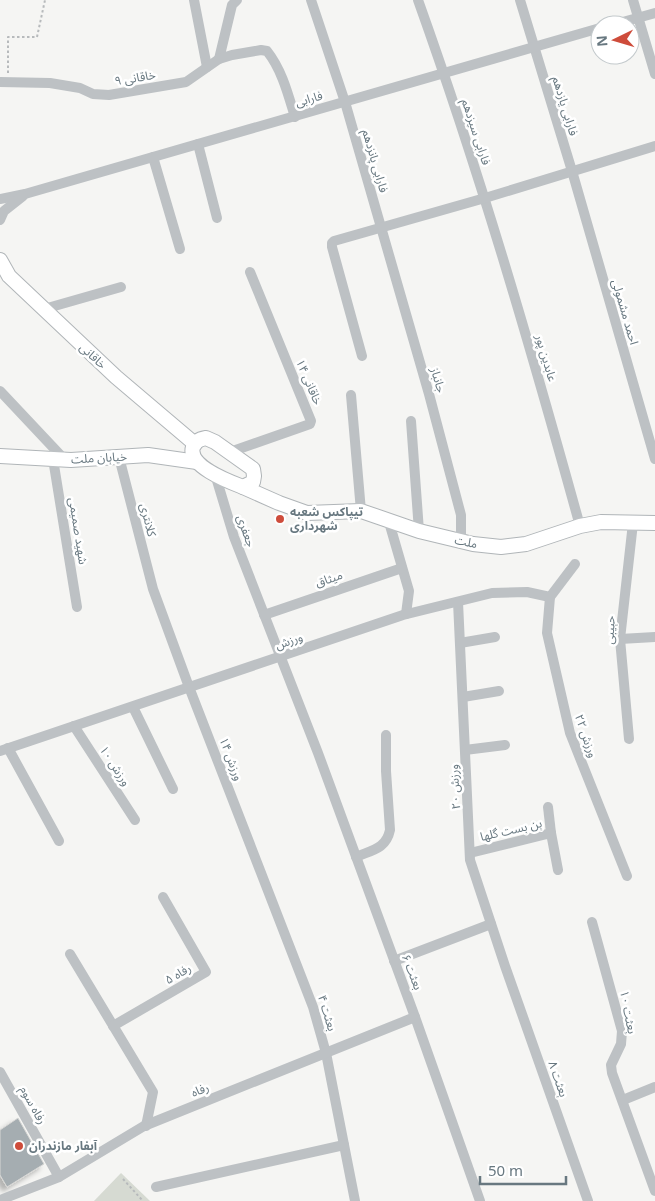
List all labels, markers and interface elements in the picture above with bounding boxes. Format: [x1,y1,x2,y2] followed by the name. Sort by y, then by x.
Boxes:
[590,15,640,65] north arrow
[592,35,612,48] text: N
[113,66,157,89] street label: خاقانی ٩
[547,74,583,138] street label: فارابی یازدهم
[293,87,325,111] street label: فارابی
[457,97,495,167] street label: فارابی سیزدهم
[357,127,393,195] street label: فارابی پانزدهم
[608,277,643,347] street label: احمد مشمولی
[531,331,561,383] street label: عابدین پور
[76,339,111,373] street label: خاقانی
[292,356,327,407] street label: خاقانی ۱۴
[426,364,450,395] street label: جانباز
[71,448,127,467] street label: خیابان ملت
[65,496,92,566] street label: شهید صمیمی
[136,501,161,539] street label: کلانتری
[290,503,364,534] place label: تیپاکس شعبه شهرداری
[233,512,260,549] street label: جعفری
[274,513,286,525] marker: تیپاکس شعبه شهرداری
[453,531,479,552] street label: ملت
[313,566,345,591] street label: میثاق
[600,615,619,645] street label: حبیبی
[273,628,305,653] street label: ورزش
[571,712,602,760] street label: ورزش ۲۲
[215,735,247,783] street label: ورزش ۱۴
[96,742,135,789] street label: ورزش ۱۰
[445,764,464,810] street label: ورزش ۲۰
[478,814,543,845] street label: بن بست گلها
[398,951,427,992] street label: بعثت ۶
[161,959,194,988] street label: رفاه ۵
[616,989,641,1035] street label: بعثت ۱۰
[314,993,341,1033] street label: بعثت ۴
[544,1059,573,1099] street label: بعثت ٨
[188,1078,211,1101] street label: رفاه
[15,1082,51,1128] street label: رفاه سوم
[29,1137,98,1154] place label: آبفار مازندران
[13,1140,25,1152] marker: آبفار مازندران
[480,1154,566,1186] scale bar
[488,1160,523,1180] text: 50 m

